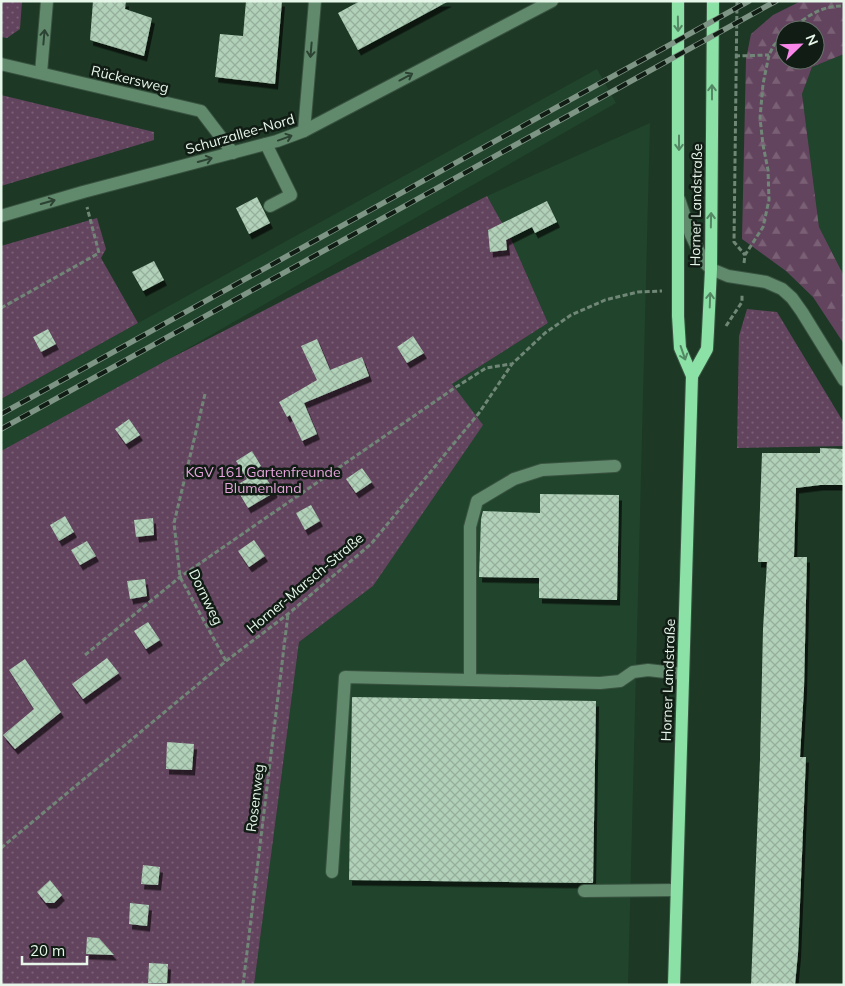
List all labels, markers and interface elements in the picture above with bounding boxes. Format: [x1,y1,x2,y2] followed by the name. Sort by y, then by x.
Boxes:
[673,16,683,32] one-way arrow
[775,20,825,70] north arrow
[39,30,49,46] one-way arrow
[802,32,822,48] text: N
[306,42,315,58] one-way arrow
[89,61,171,97] street label: Rückersweg
[399,72,414,82] one-way arrow
[707,84,717,100] one-way arrow
[183,110,297,158] street label: Schurzallee-Nord
[277,133,293,142] one-way arrow
[674,135,684,151] one-way arrow
[686,144,706,266] street label: Horner Landstraße
[196,155,212,164] one-way arrow
[40,197,56,207] one-way arrow
[706,212,716,228] one-way arrow
[705,292,714,308] one-way arrow
[679,345,688,361] one-way arrow
[185,463,341,497] park label: KGV 161 Gartenfreunde Blumenland
[243,529,367,637] street label: Horner-Marsch-Straße
[185,566,227,628] street label: Dornweg
[657,618,679,742] street label: Horner Landstraße
[242,763,268,833] street label: Rosenweg
[22,934,88,966] scale bar
[30,941,65,960] text: 20 m

